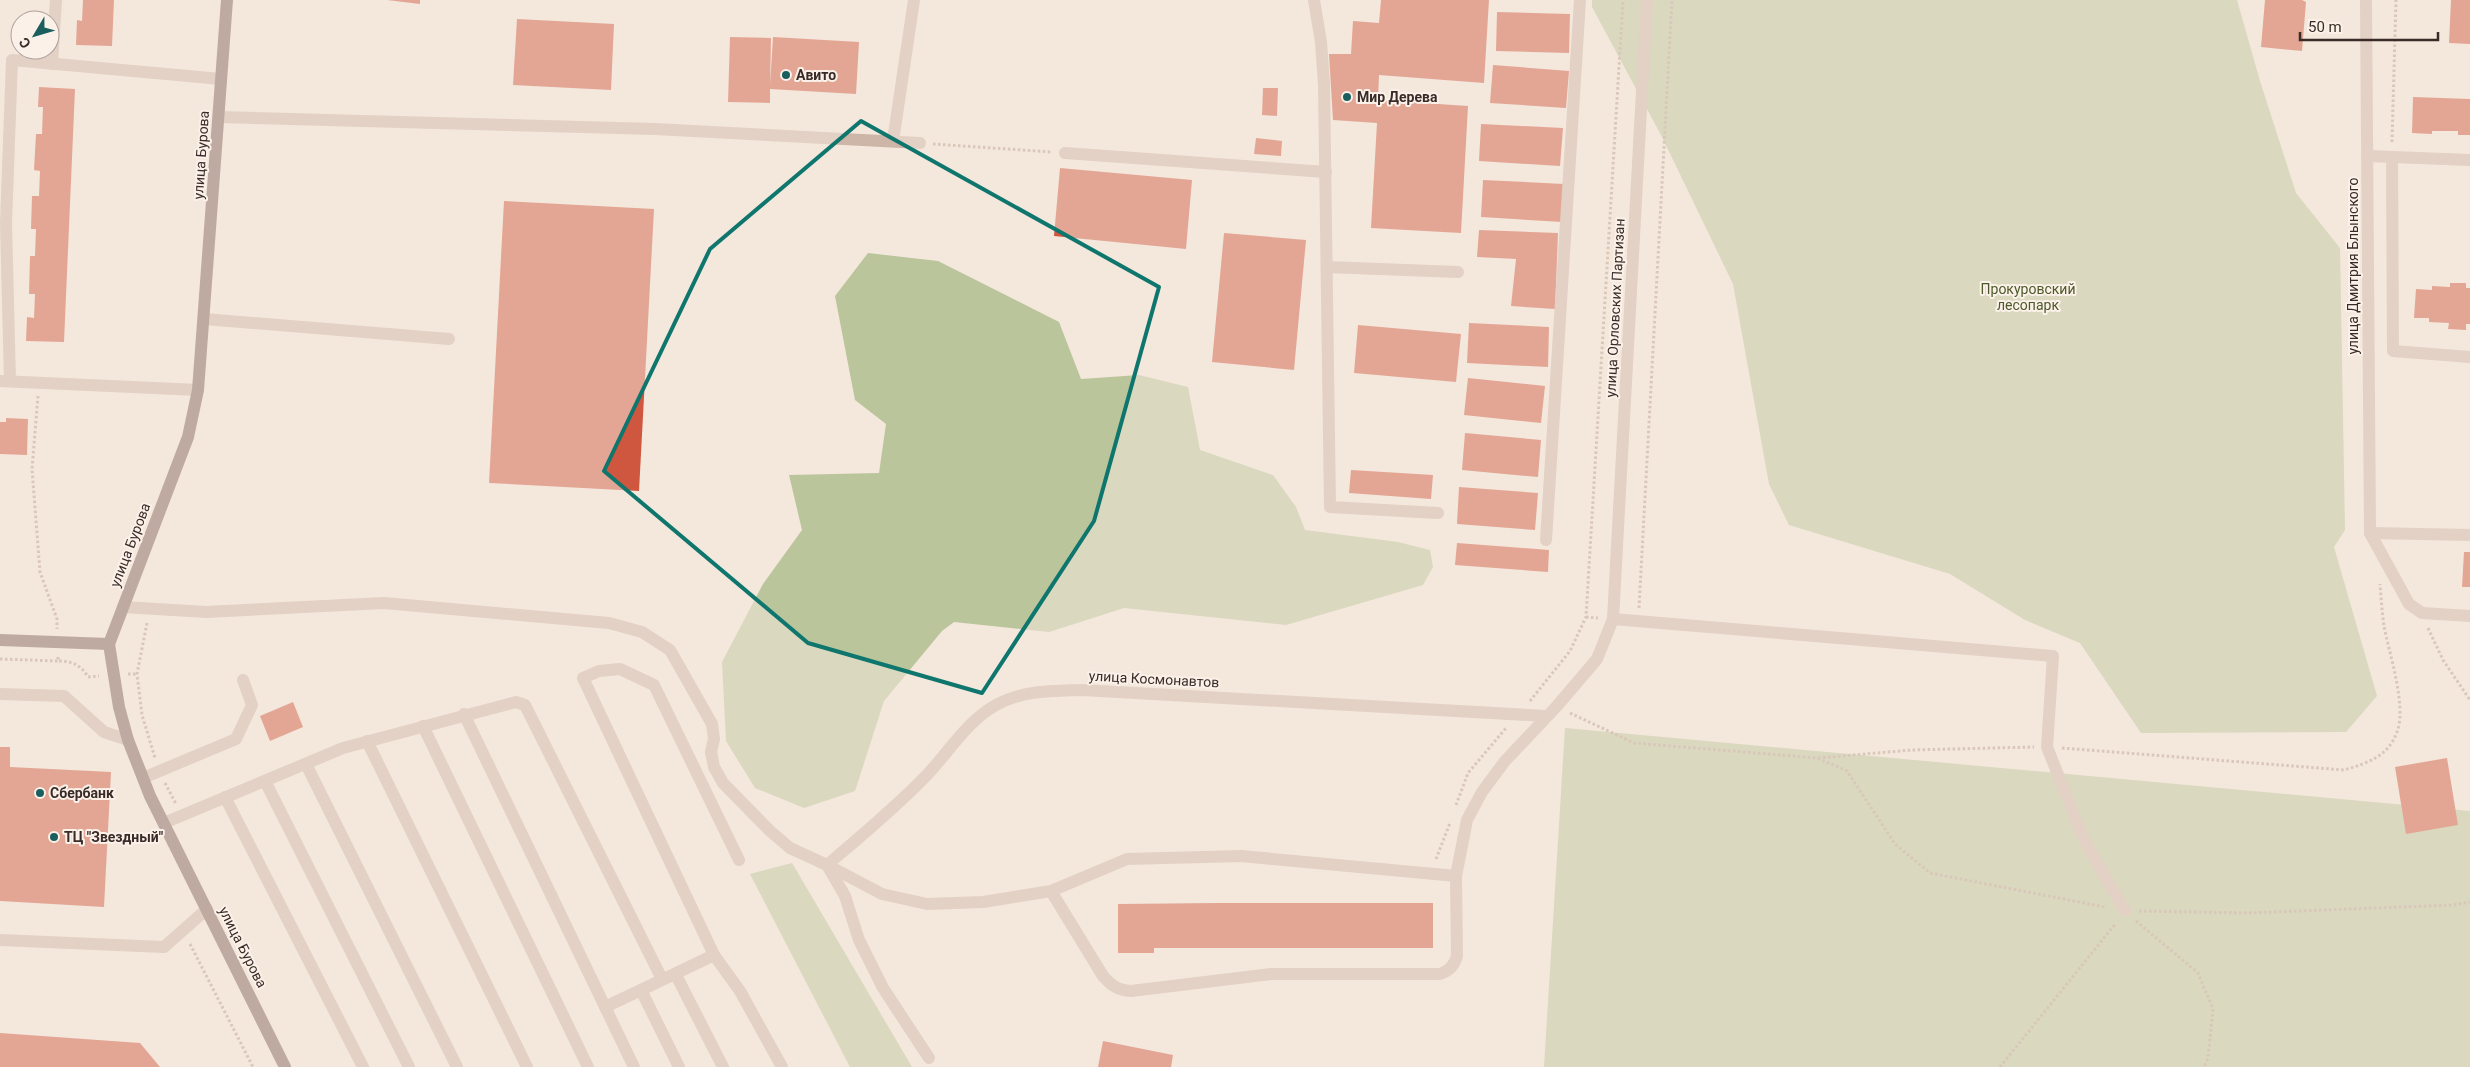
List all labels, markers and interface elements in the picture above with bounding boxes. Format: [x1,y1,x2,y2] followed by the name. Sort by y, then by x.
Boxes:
[10,10,60,60] north arrow
[2300,10,2438,42] scale bar
[2308,18,2342,36] text: 50 m
[16,34,34,52] text: С
[796,67,836,83] place label: Авито
[780,69,792,81] marker: Авито
[1357,89,1438,105] place label: Мир Дерева
[1341,91,1353,103] marker: Мир Дерева
[190,110,212,200] street label: улица Бурова
[2345,177,2361,355] street label: улица Дмитрия Блынского
[1602,218,1628,398] street label: улица Орловских Партизан
[1981,281,2075,313] park label: Прокуровский лесопарк
[107,501,153,589] street label: улица Бурова
[1088,668,1220,690] street label: улица Космонавтов
[50,785,114,801] place label: Сбербанк
[34,787,46,799] marker: Сбербанк
[64,829,164,845] place label: ТЦ "Звездный"
[48,831,60,843] marker: ТЦ "Звездный"
[216,904,270,990] street label: улица Бурова

